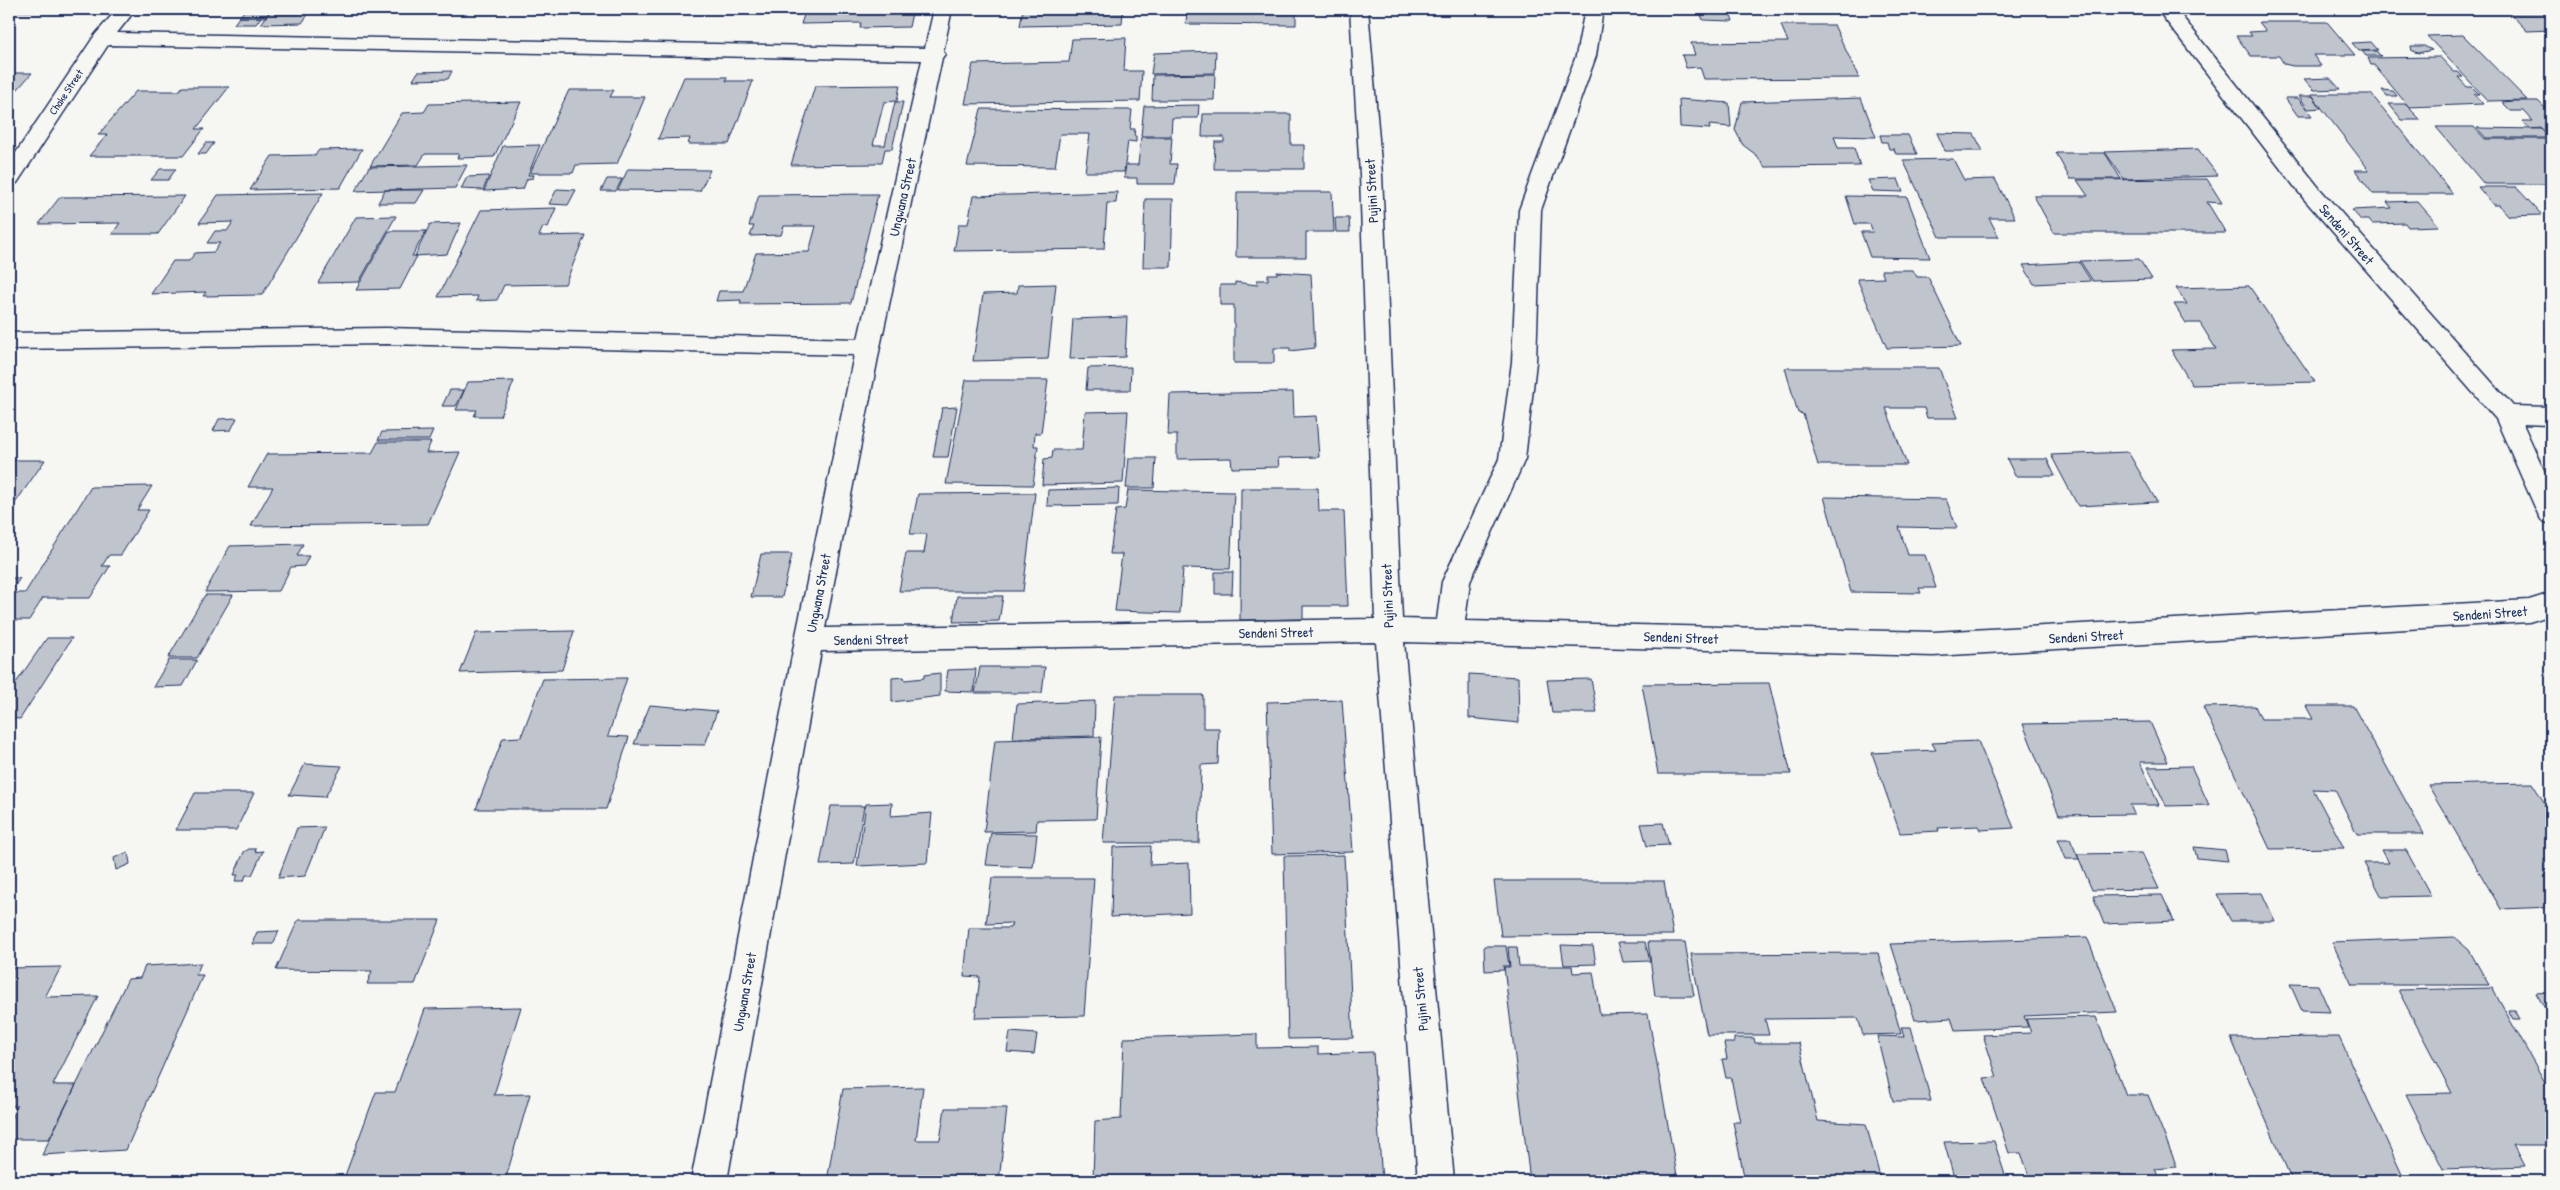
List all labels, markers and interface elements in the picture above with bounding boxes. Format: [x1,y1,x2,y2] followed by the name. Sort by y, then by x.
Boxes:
[46,66,86,117] street label: Chake Street
[884,156,921,238] street label: Ungwana Street
[1360,158,1383,223] street label: Pujini Street
[2315,200,2379,269] street label: Sendeni Street
[801,552,836,634] street label: Ungwana Street
[1376,563,1399,628] street label: Pujini Street
[2452,601,2528,625] street label: Sendeni Street
[1239,622,1314,642] street label: Sendeni Street
[2048,625,2124,647] street label: Sendeni Street
[1643,626,1719,648] street label: Sendeni Street
[834,629,909,649] street label: Sendeni Street
[728,951,761,1033] street label: Ungwana Street
[1408,966,1433,1032] street label: Pujini Street

